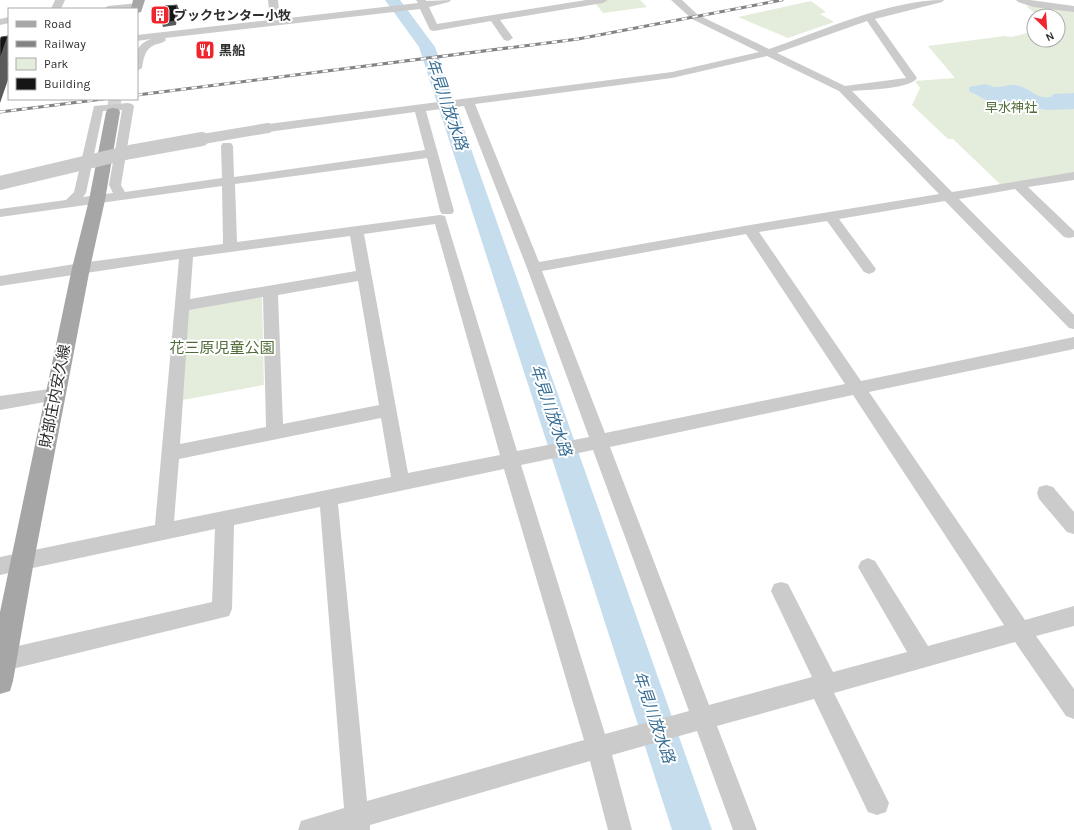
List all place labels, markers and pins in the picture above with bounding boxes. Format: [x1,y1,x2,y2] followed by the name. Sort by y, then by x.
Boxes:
[149,4,171,26] building icon: ブックセンター小牧
[174,8,291,23] place label: ブックセンター小牧
[194,39,216,61] restaurant icon: 黒船
[219,43,246,58] place label: 黒船

